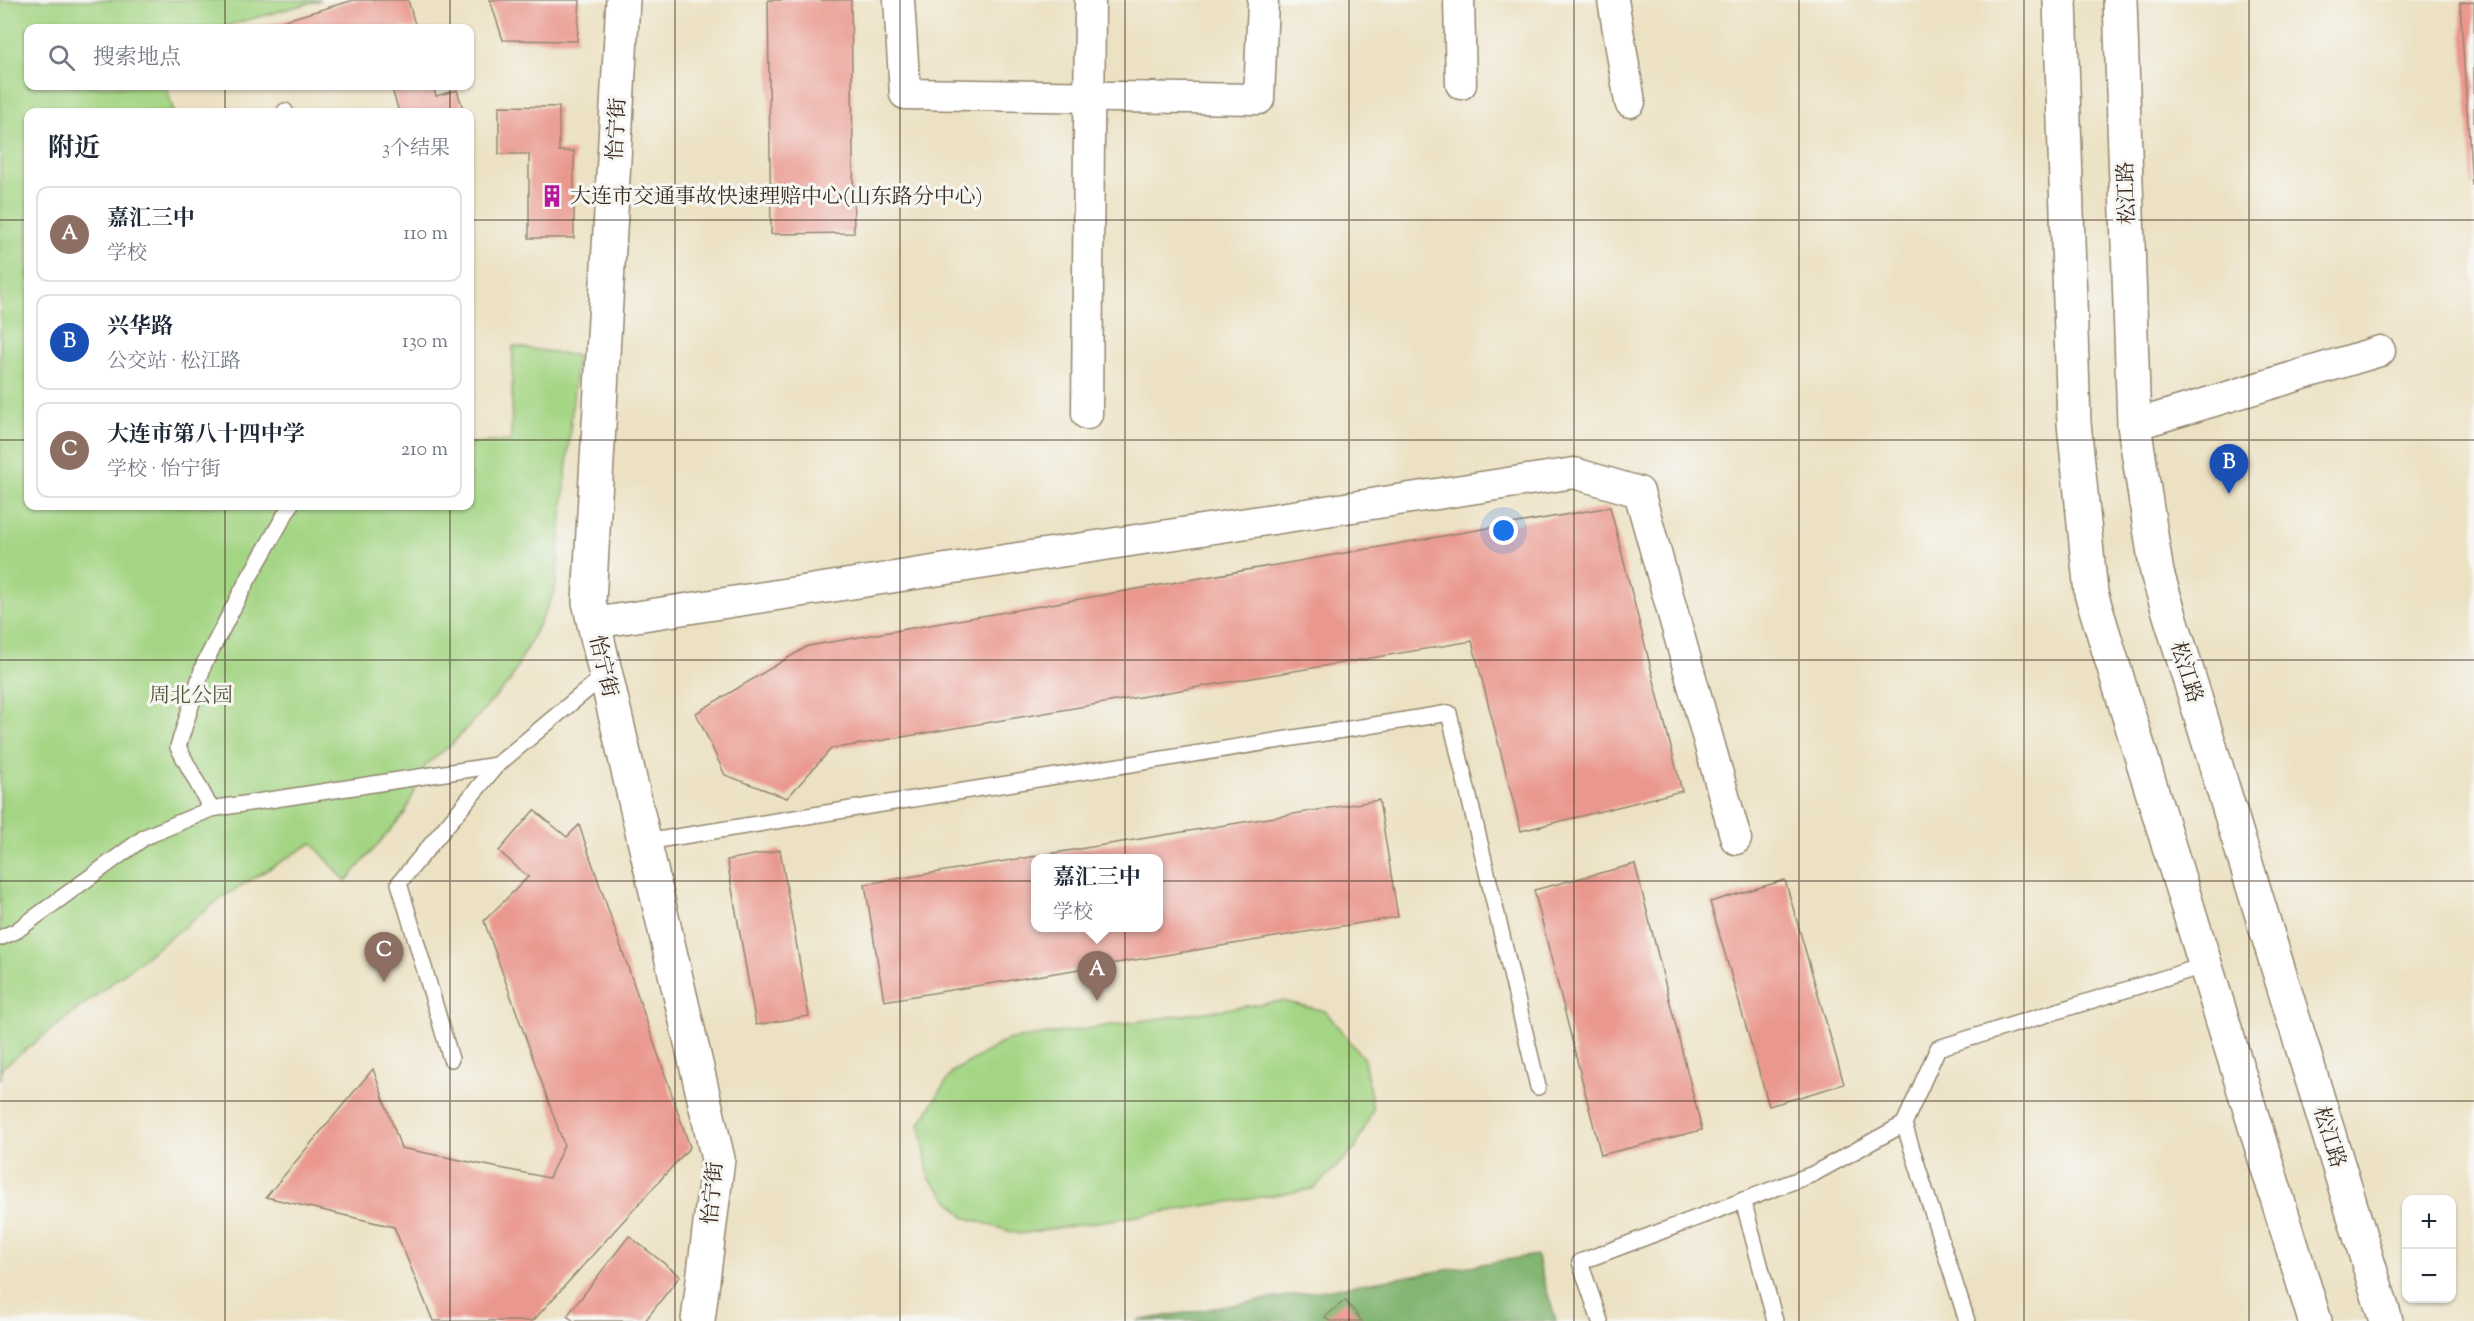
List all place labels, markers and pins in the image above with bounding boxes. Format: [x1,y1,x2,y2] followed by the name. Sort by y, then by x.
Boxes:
[539,183,565,209] building icon: 大连市交通事故快速理赔中心(山东路分中心)
[570,183,983,213] place label: 大连市交通事故快速理赔中心(山东路分中心)
[2210,444,2248,494] pin: B
[364,932,404,982] pin: C
[1078,952,1116,1001] pin: A

